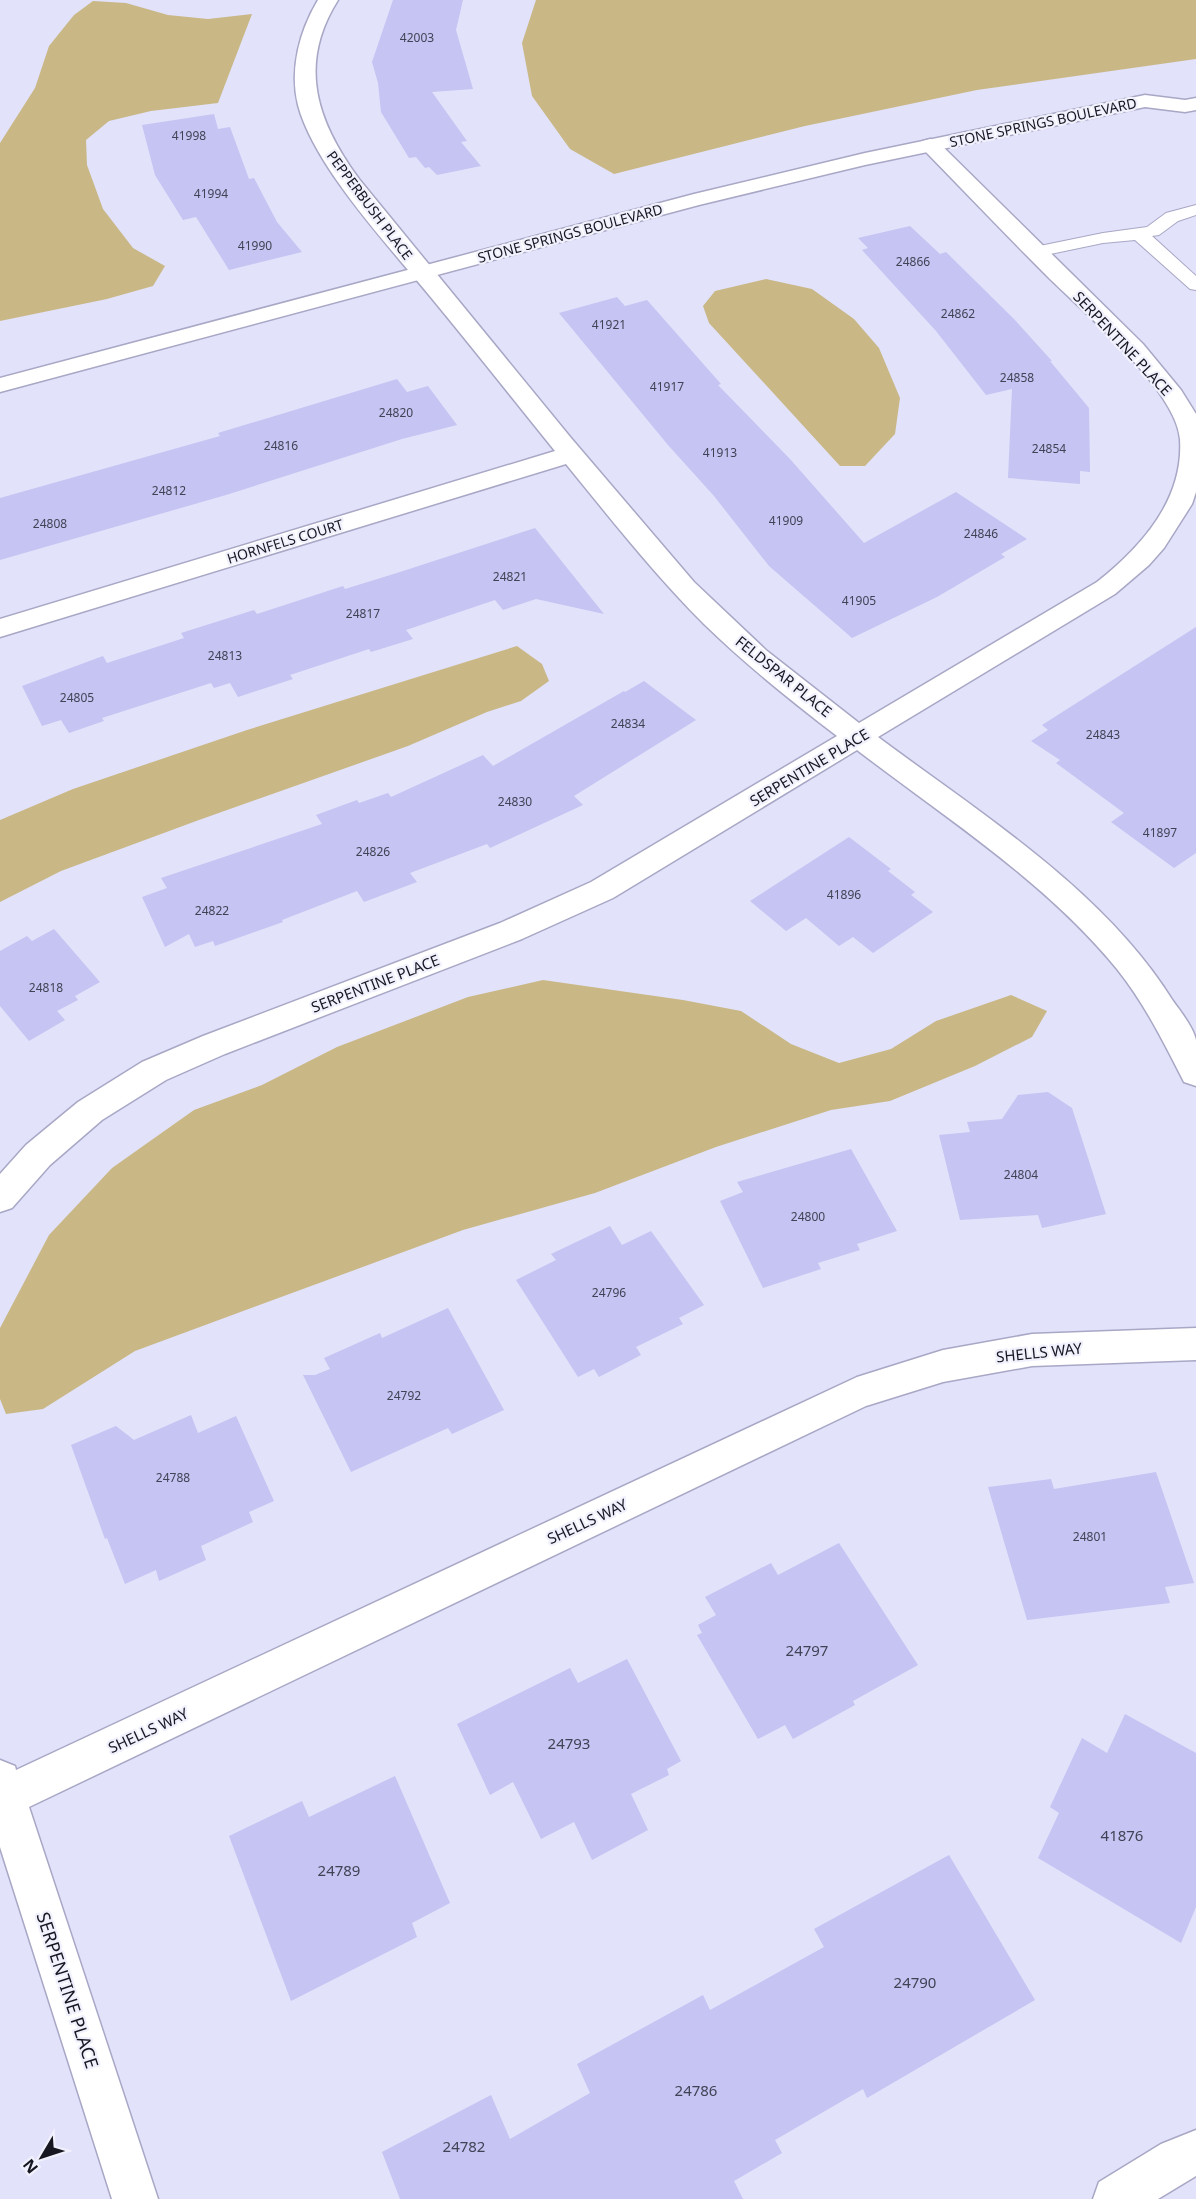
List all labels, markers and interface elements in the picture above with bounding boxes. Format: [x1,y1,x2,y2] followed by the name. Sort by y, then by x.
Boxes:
[400,29,434,46] house number: 42003
[948,93,1138,151] street label: STONE SPRINGS BOULEVARD
[172,127,206,144] house number: 41998
[323,147,417,263] street label: PEPPERBUSH PLACE
[194,185,228,202] house number: 41994
[475,199,665,267] street label: STONE SPRINGS BOULEVARD
[238,237,272,254] house number: 41990
[896,253,930,270] house number: 24866
[1069,287,1177,399] street label: SERPENTINE PLACE
[941,305,975,322] house number: 24862
[592,316,626,333] house number: 41921
[1000,369,1034,386] house number: 24858
[650,378,684,395] house number: 41917
[379,404,413,421] house number: 24820
[264,437,298,454] house number: 24816
[1032,440,1066,457] house number: 24854
[703,444,737,461] house number: 41913
[152,482,186,499] house number: 24812
[769,512,803,529] house number: 41909
[225,514,346,568] street label: HORNFELS COURT
[33,515,67,532] house number: 24808
[964,525,998,542] house number: 24846
[493,568,527,585] house number: 24821
[842,592,876,609] house number: 41905
[346,605,380,622] house number: 24817
[732,631,836,721] street label: FELDSPAR PLACE
[208,647,242,664] house number: 24813
[60,689,94,706] house number: 24805
[611,715,645,732] house number: 24834
[746,723,872,811] street label: SERPENTINE PLACE
[1086,726,1120,743] house number: 24843
[498,793,532,810] house number: 24830
[1143,824,1177,841] house number: 41897
[356,843,390,860] house number: 24826
[827,886,861,903] house number: 41896
[195,902,229,919] house number: 24822
[308,949,442,1017] street label: SERPENTINE PLACE
[29,979,63,996] house number: 24818
[1004,1166,1038,1183] house number: 24804
[791,1208,825,1225] house number: 24800
[592,1284,626,1301] house number: 24796
[995,1338,1083,1366] street label: SHELLS WAY
[387,1387,421,1404] house number: 24792
[156,1469,190,1486] house number: 24788
[544,1494,631,1548] street label: SHELLS WAY
[1073,1528,1107,1545] house number: 24801
[786,1640,828,1660] house number: 24797
[105,1703,192,1757] street label: SHELLS WAY
[548,1733,590,1753] house number: 24793
[1101,1825,1143,1845] house number: 41876
[318,1860,360,1880] house number: 24789
[31,1909,105,2071] street label: SERPENTINE PLACE
[894,1972,936,1992] house number: 24790
[675,2080,717,2100] house number: 24786
[12,2127,72,2187] north arrow
[443,2136,485,2156] house number: 24782
[18,2154,43,2178] text: N

